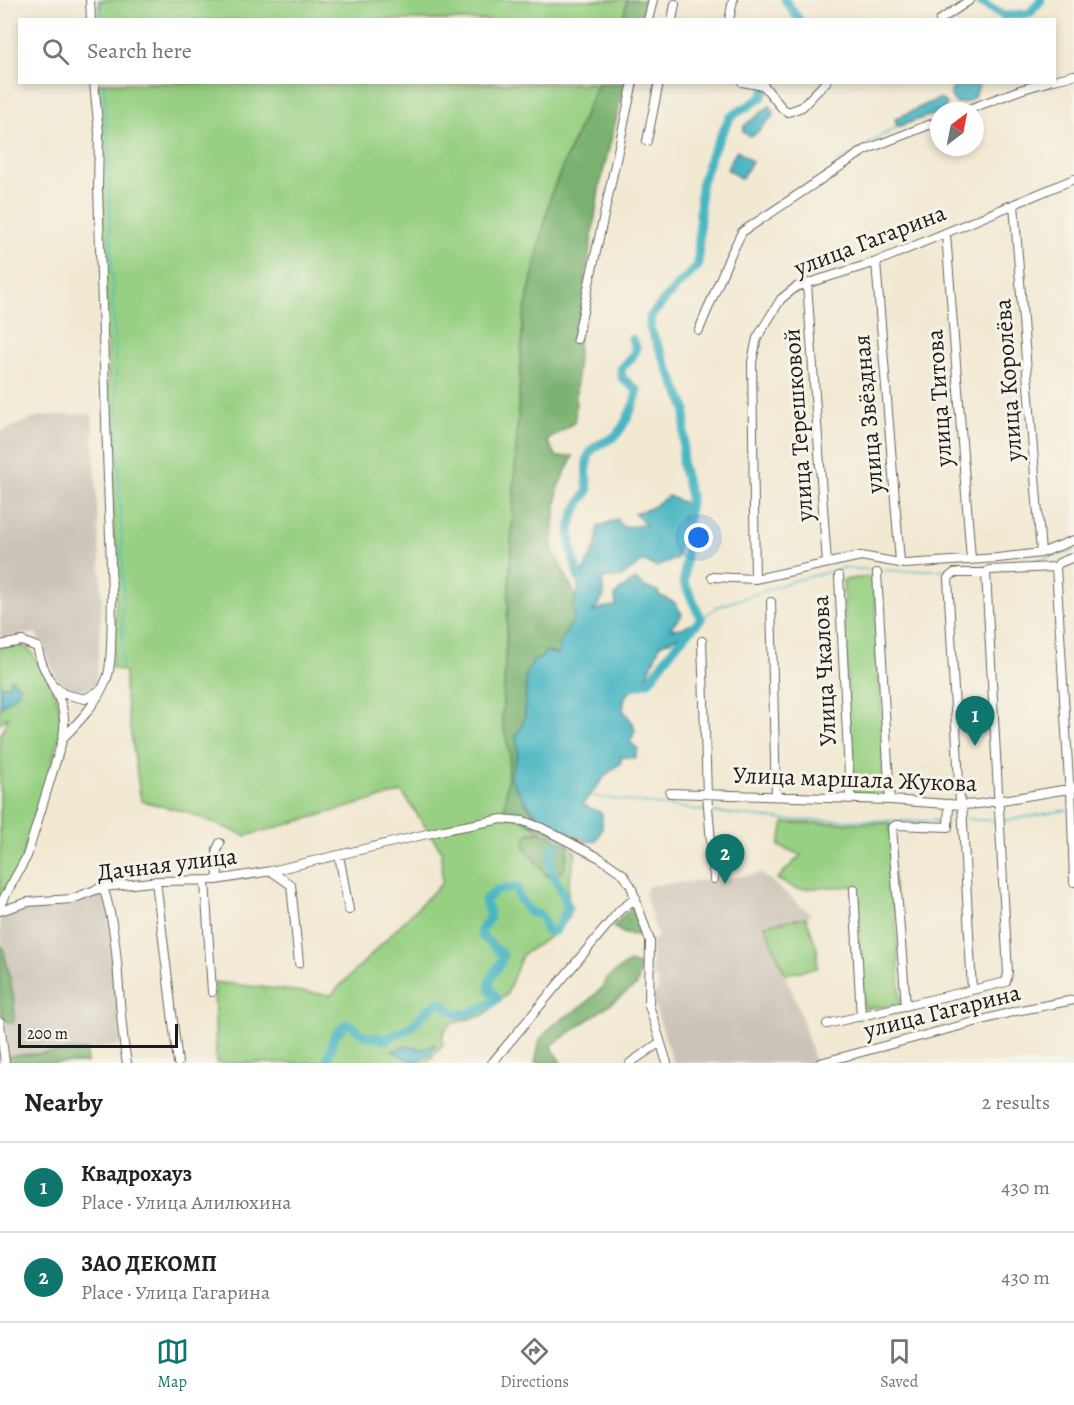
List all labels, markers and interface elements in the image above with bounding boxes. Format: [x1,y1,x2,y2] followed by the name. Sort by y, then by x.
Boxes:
[18,18,1056,84] search box
[39,35,72,68] icon: search
[87,36,192,66] text: Search here
[930,102,984,156] north arrow
[789,196,951,284] street label: улица Гагарина
[986,298,1030,463] street label: улица Королёва
[775,327,821,524] street label: улица Терешковой
[918,328,960,469] street label: улица Титова
[845,333,891,496] street label: улица Звёздная
[684,523,713,552] your location
[804,595,844,747] street label: Улица Чкалова
[956,696,994,746] pin: 1
[732,759,978,799] street label: Улица маршала Жукова
[706,834,744,884] pin: 2
[95,840,239,888] street label: Дачная улица
[859,976,1024,1046] street label: улица Гагарина
[18,1021,178,1048] scale bar
[27,1023,68,1045] text: 200 m
[24,1085,103,1120] text: Nearby
[982,1089,1050,1116] text: 2 results
[81,1159,192,1189] text: Квадрохауз
[40,1174,47,1201] text: 1
[1001,1174,1050,1201] text: 430 m
[81,1189,292,1216] text: Place · Улица Алилюхина
[81,1249,217,1279] text: ЗАО ДЕКОМП
[39,1264,48,1291] text: 2
[1001,1264,1050,1291] text: 430 m
[81,1279,270,1306] text: Place · Улица Гагарина
[156,1335,189,1393] tab: Map
[500,1335,569,1393] tab: Directions
[880,1335,918,1393] tab: Saved

